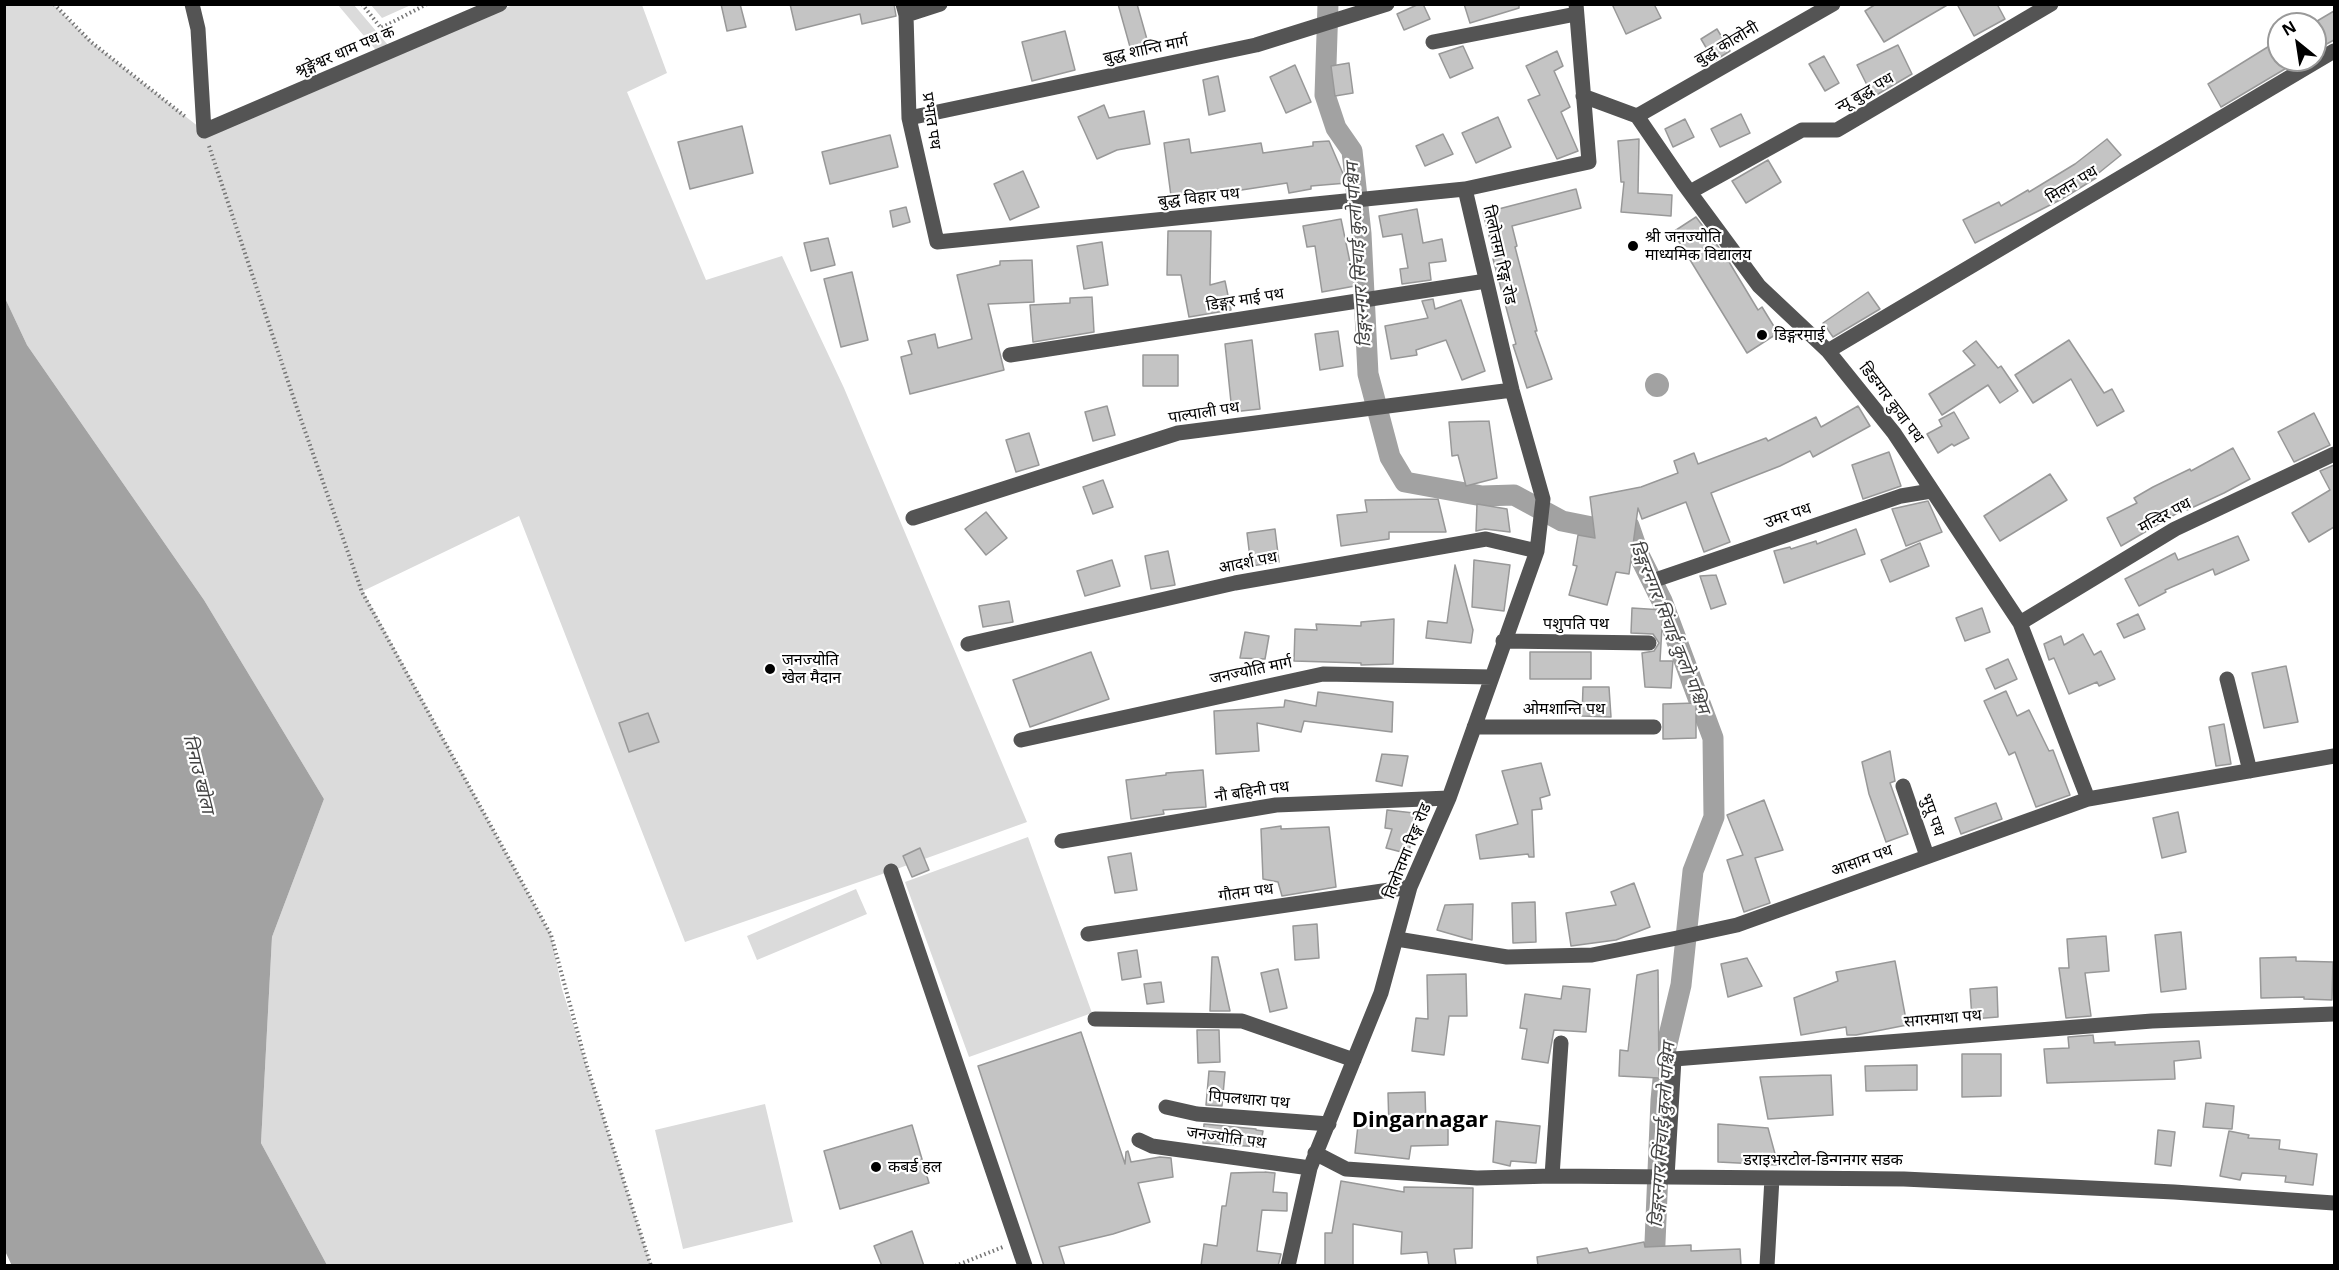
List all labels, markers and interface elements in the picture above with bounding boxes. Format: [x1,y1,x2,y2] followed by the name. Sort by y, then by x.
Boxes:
[2267,12,2327,72] north arrow
[2278,15,2300,41] text: N
[1692,18,1762,70] street label: बुद्ध कोलोनी
[292,22,398,82] street label: श्रृङ्गेश्वर धाम पथ क
[1102,32,1190,68] street label: बुद्ध शान्ति मार्ग
[1833,69,1897,117] street label: न्यू बुद्ध पथ
[918,91,944,151] street label: प्रभात पथ
[1342,162,1376,348] water label: डिङ्गरनगर सिंचाई कुलो पश्चिम
[2043,162,2101,208] street label: मिलन पथ
[1157,184,1241,212] street label: बुद्ध विहार पथ
[1478,203,1520,307] street label: तिलोत्तमा रिङ्ग रोड
[1645,227,1752,265] place label: श्री जनज्योति माध्यमिक विद्यालय
[1626,239,1640,253] marker: श्री जनज्योति माध्यमिक विद्यालय
[1205,284,1285,316] street label: डिङ्गर माई पथ
[1774,325,1825,345] place label: डिङ्गरमाई
[1755,328,1769,342] marker: डिङ्गरमाई
[1854,359,1928,447] street label: डिङग्गर कुवा पथ
[1167,398,1241,428] street label: पाल्पाली पथ
[2135,494,2195,538] street label: मन्दिर पथ
[1762,499,1814,533] street label: उमर पथ
[1624,537,1714,717] water label: डिङ्गरनगर सिंचाई कुलो पश्चिम
[1217,548,1279,578] street label: आदर्श पथ
[1543,614,1609,634] street label: पशुपति पथ
[782,650,841,688] place label: जनज्योति खेल मैदान
[1208,653,1294,689] street label: जनज्योति मार्ग
[763,662,777,676] marker: जनज्योति खेल मैदान
[1523,699,1605,719] street label: ओमशान्ति पथ
[178,732,218,816] water label: तिनाउ खोला
[1213,777,1291,807] street label: नौ बहिनी पथ
[1916,791,1948,839] street label: भुपू पथ
[1380,800,1436,902] street label: तिलोत्तमा रिङ्ग रोड
[1828,841,1896,881] street label: आसाम पथ
[1217,880,1275,906] street label: गौतम पथ
[1903,1006,1983,1032] street label: सगरमाथा पथ
[1646,1042,1680,1228] water label: डिङ्गरनगर सिंचाई कुलो पश्चिम
[1208,1087,1290,1113] street label: पिपलधारा पथ
[1352,1108,1488,1134] district label: Dingarnagar
[1185,1123,1267,1153] street label: जनज्योति पथ
[1743,1150,1903,1170] street label: डराइभरटोल-डिन्गनगर सडक
[888,1157,941,1177] place label: कबर्ड हल
[869,1160,883,1174] marker: कबर्ड हल

